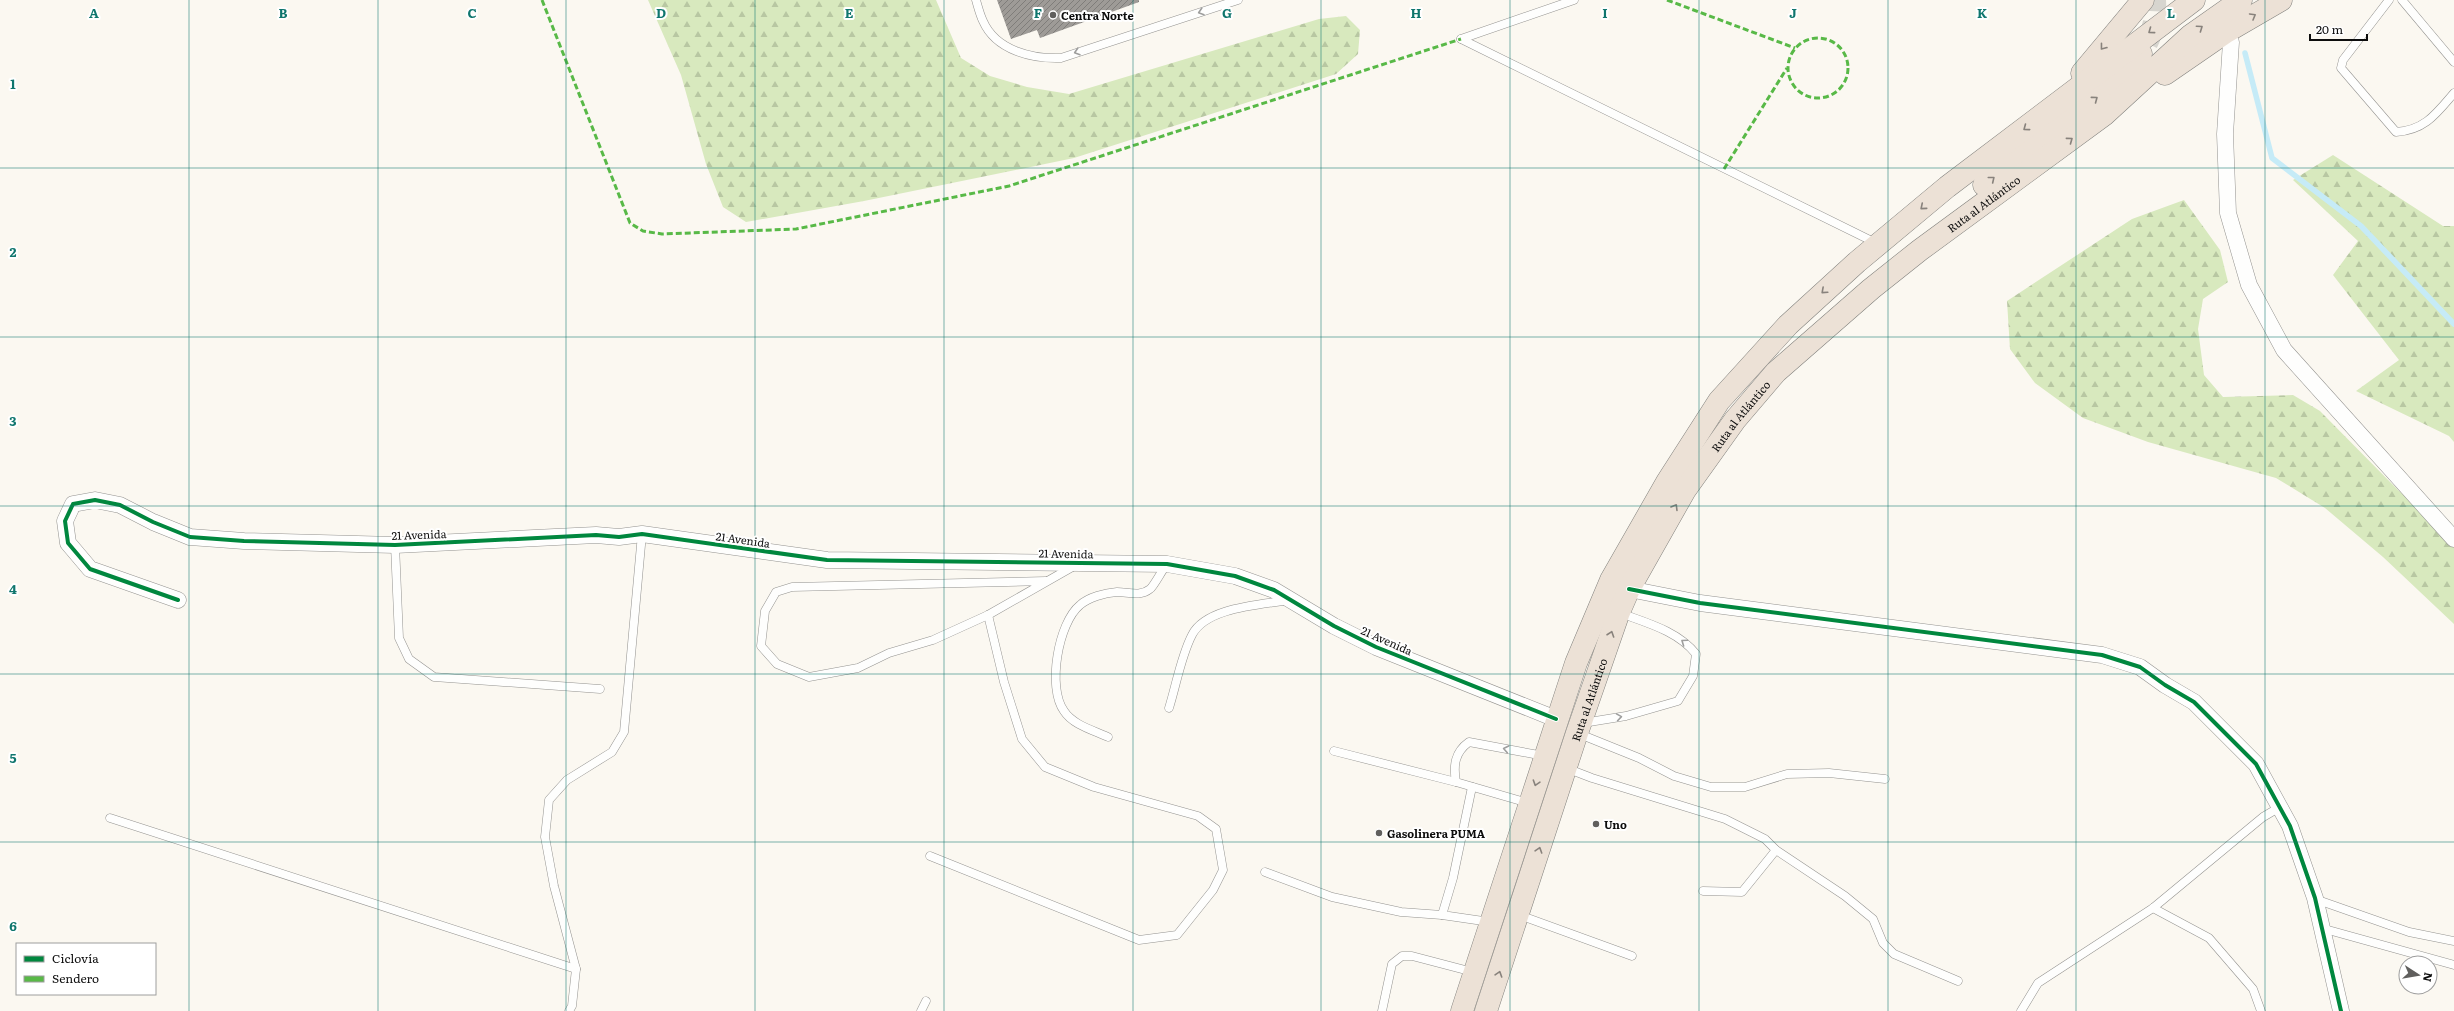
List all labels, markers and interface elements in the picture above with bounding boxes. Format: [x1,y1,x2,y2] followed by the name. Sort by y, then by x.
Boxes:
[89,3,99,22] text: A
[279,3,288,22] text: B
[467,3,477,22] text: C
[656,3,666,22] text: D
[845,3,854,22] text: E
[1034,3,1042,22] text: F
[1222,3,1232,22] text: G
[1411,3,1422,22] text: H
[1602,3,1608,22] text: I
[1789,3,1797,22] text: J
[1977,3,1988,22] text: K
[2167,3,2175,22] text: L
[1061,7,1134,23] place label: Centra Norte
[1197,8,1204,16] one-way arrow
[1048,10,1058,20] marker: Centra Norte
[2249,14,2256,21] one-way arrow
[2310,16,2367,42] scale bar
[2316,20,2343,38] text: 20 m
[2196,25,2203,33] one-way arrow
[2149,26,2156,33] one-way arrow
[2101,43,2108,50] one-way arrow
[1074,48,1081,56] one-way arrow
[10,74,16,93] text: 1
[2090,97,2097,104] one-way arrow
[2023,123,2030,130] one-way arrow
[2065,138,2072,145] one-way arrow
[1944,171,2023,236] street label: Ruta al Atlántico
[1988,176,1995,183] one-way arrow
[1920,202,1928,209] one-way arrow
[10,242,17,261] text: 2
[1822,287,1829,294] one-way arrow
[1707,377,1774,455] street label: Ruta al Atlántico
[9,411,17,430] text: 3
[1671,504,1678,511] one-way arrow
[391,525,447,543] street label: 21 Avenida
[715,527,771,551] street label: 21 Avenida
[1038,545,1094,561] street label: 21 Avenida
[9,579,17,598] text: 4
[1359,622,1415,658] street label: 21 Avenida
[1606,631,1615,638] one-way arrow
[1681,639,1688,646] one-way arrow
[1567,656,1610,743] street label: Ruta al Atlántico
[1615,713,1622,722] one-way arrow
[1503,745,1509,754] one-way arrow
[9,748,17,767] text: 5
[1532,779,1541,786] one-way arrow
[1604,816,1627,832] place label: Uno
[1591,819,1601,829] marker: Uno
[1387,825,1486,841] place label: Gasolinera PUMA
[1374,828,1384,838] marker: Gasolinera PUMA
[1534,847,1543,854] one-way arrow
[9,916,17,935] text: 6
[16,943,156,995] legend
[52,949,99,967] text: Ciclovía
[2398,955,2438,995] north arrow
[52,969,99,987] text: Sendero
[1494,971,1502,978] one-way arrow
[2420,971,2438,983] text: N

